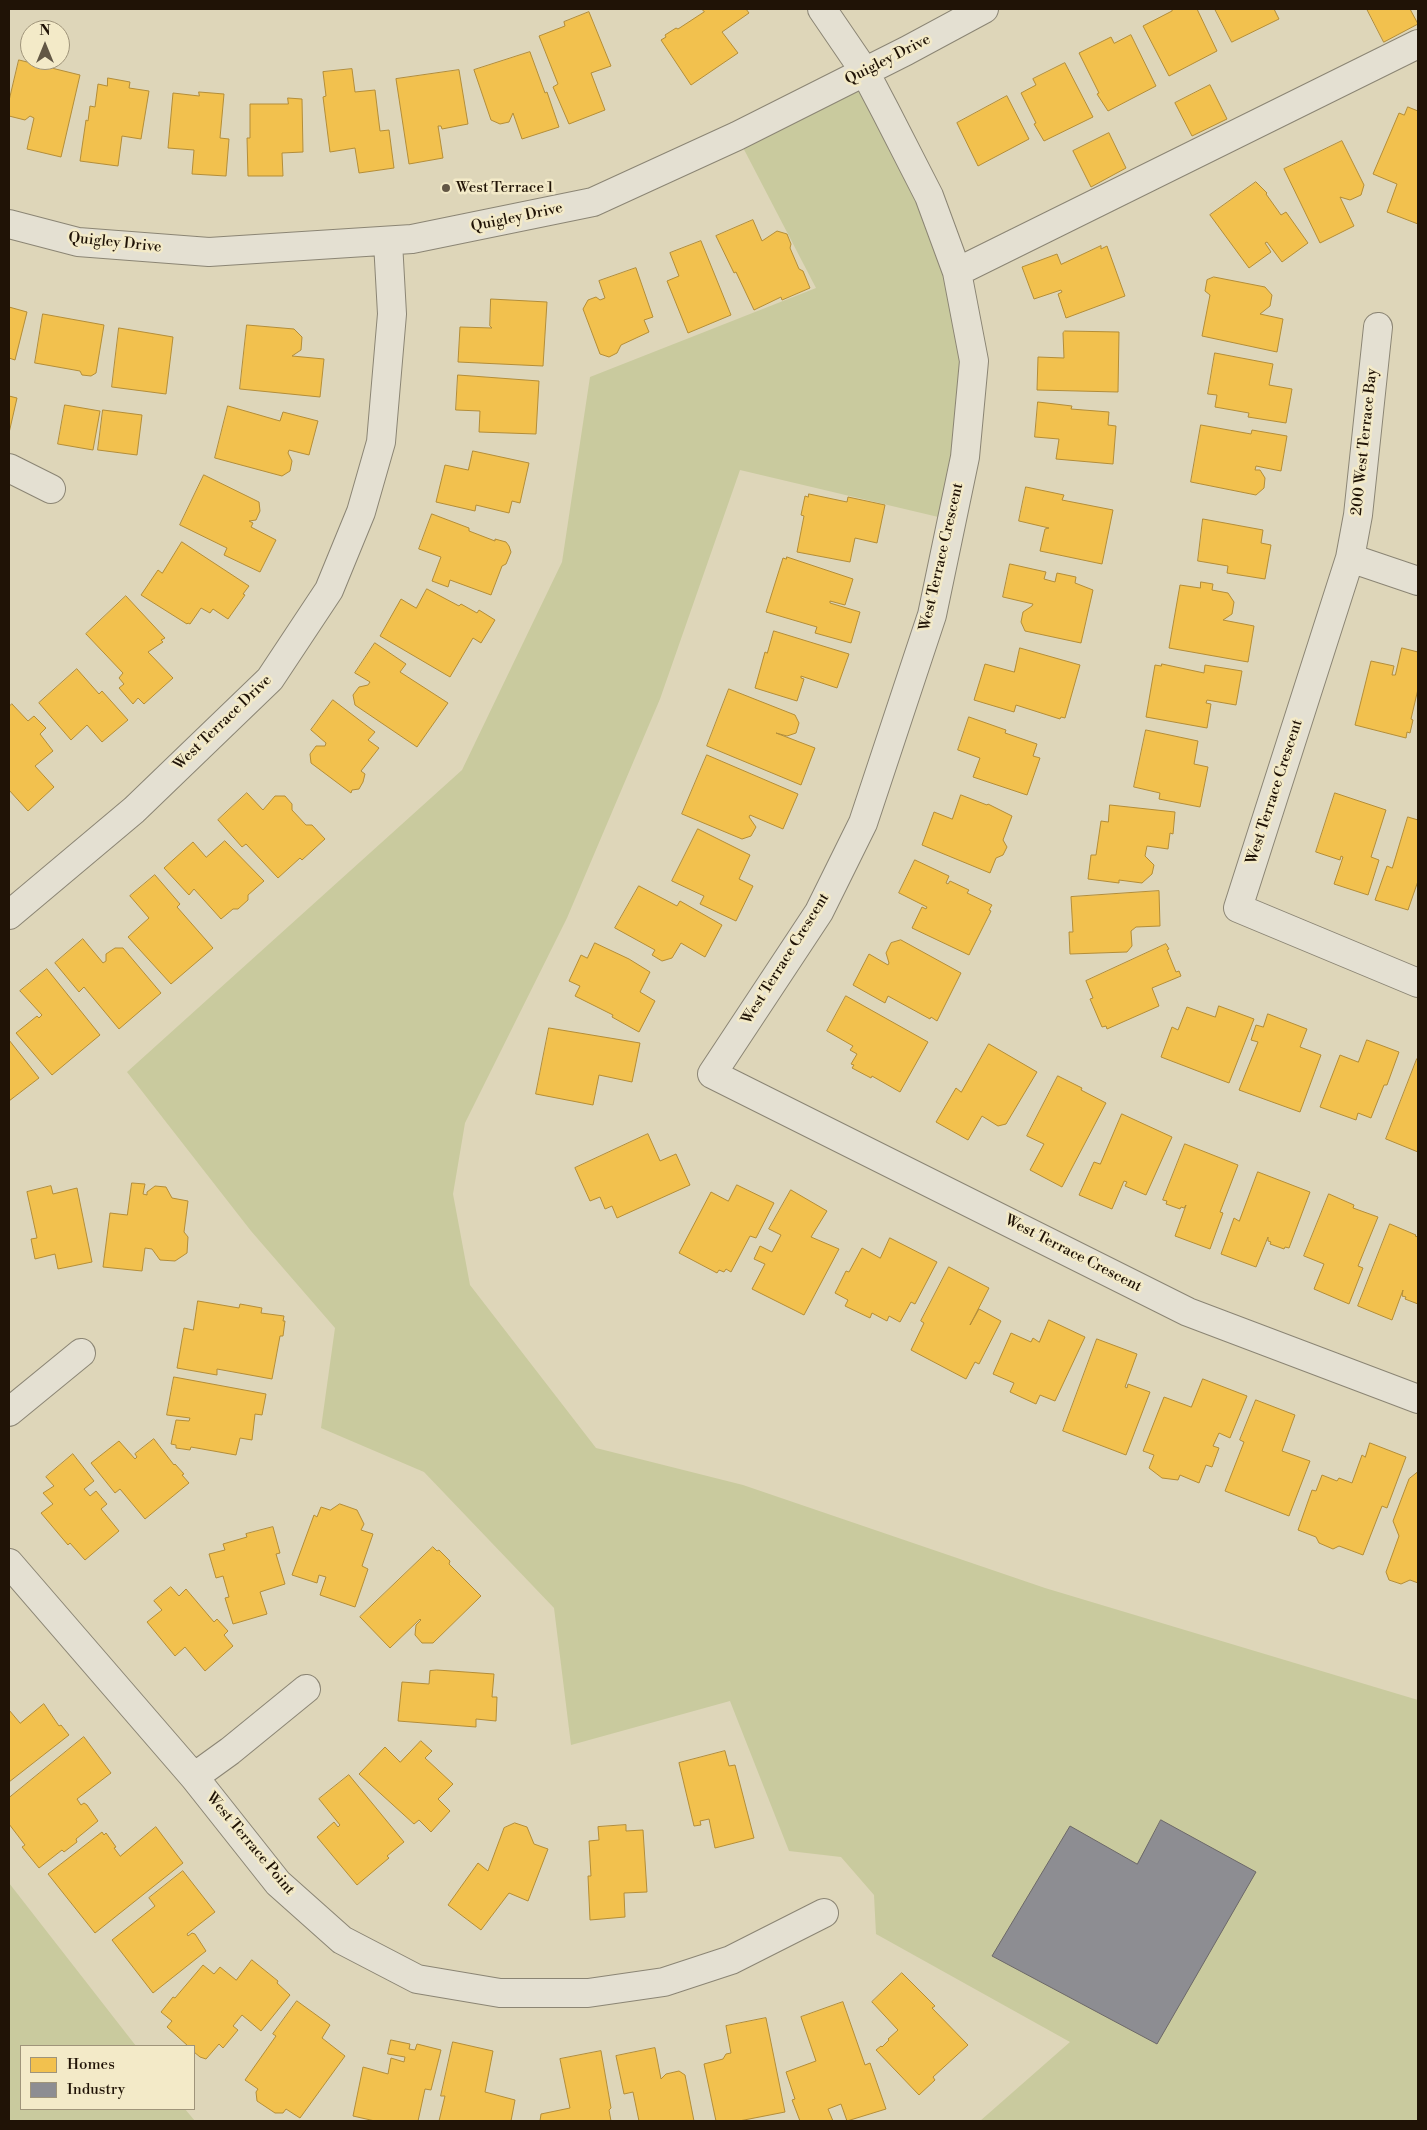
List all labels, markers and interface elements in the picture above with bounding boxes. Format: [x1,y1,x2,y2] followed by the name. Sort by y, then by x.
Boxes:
[20,20,70,70] north arrow
[39,22,51,40] text: N
[842,31,934,89] street label: Quigley Drive
[456,179,554,197] place label: West Terrace 1
[440,182,452,194] marker: West Terrace 1
[469,199,565,237] street label: Quigley Drive
[68,229,162,257] street label: Quigley Drive
[1348,367,1382,517] street label: 200 West Terrace Bay
[916,481,968,633] street label: West Terrace Crescent
[170,672,276,774] street label: West Terrace Drive
[1243,717,1307,867] street label: West Terrace Crescent
[738,890,834,1028] street label: West Terrace Crescent
[1002,1212,1144,1296] street label: West Terrace Crescent
[202,1789,298,1899] street label: West Terrace Point
[20,2045,195,2110] legend
[67,2055,115,2074] text: Homes
[67,2080,125,2099] text: Industry

